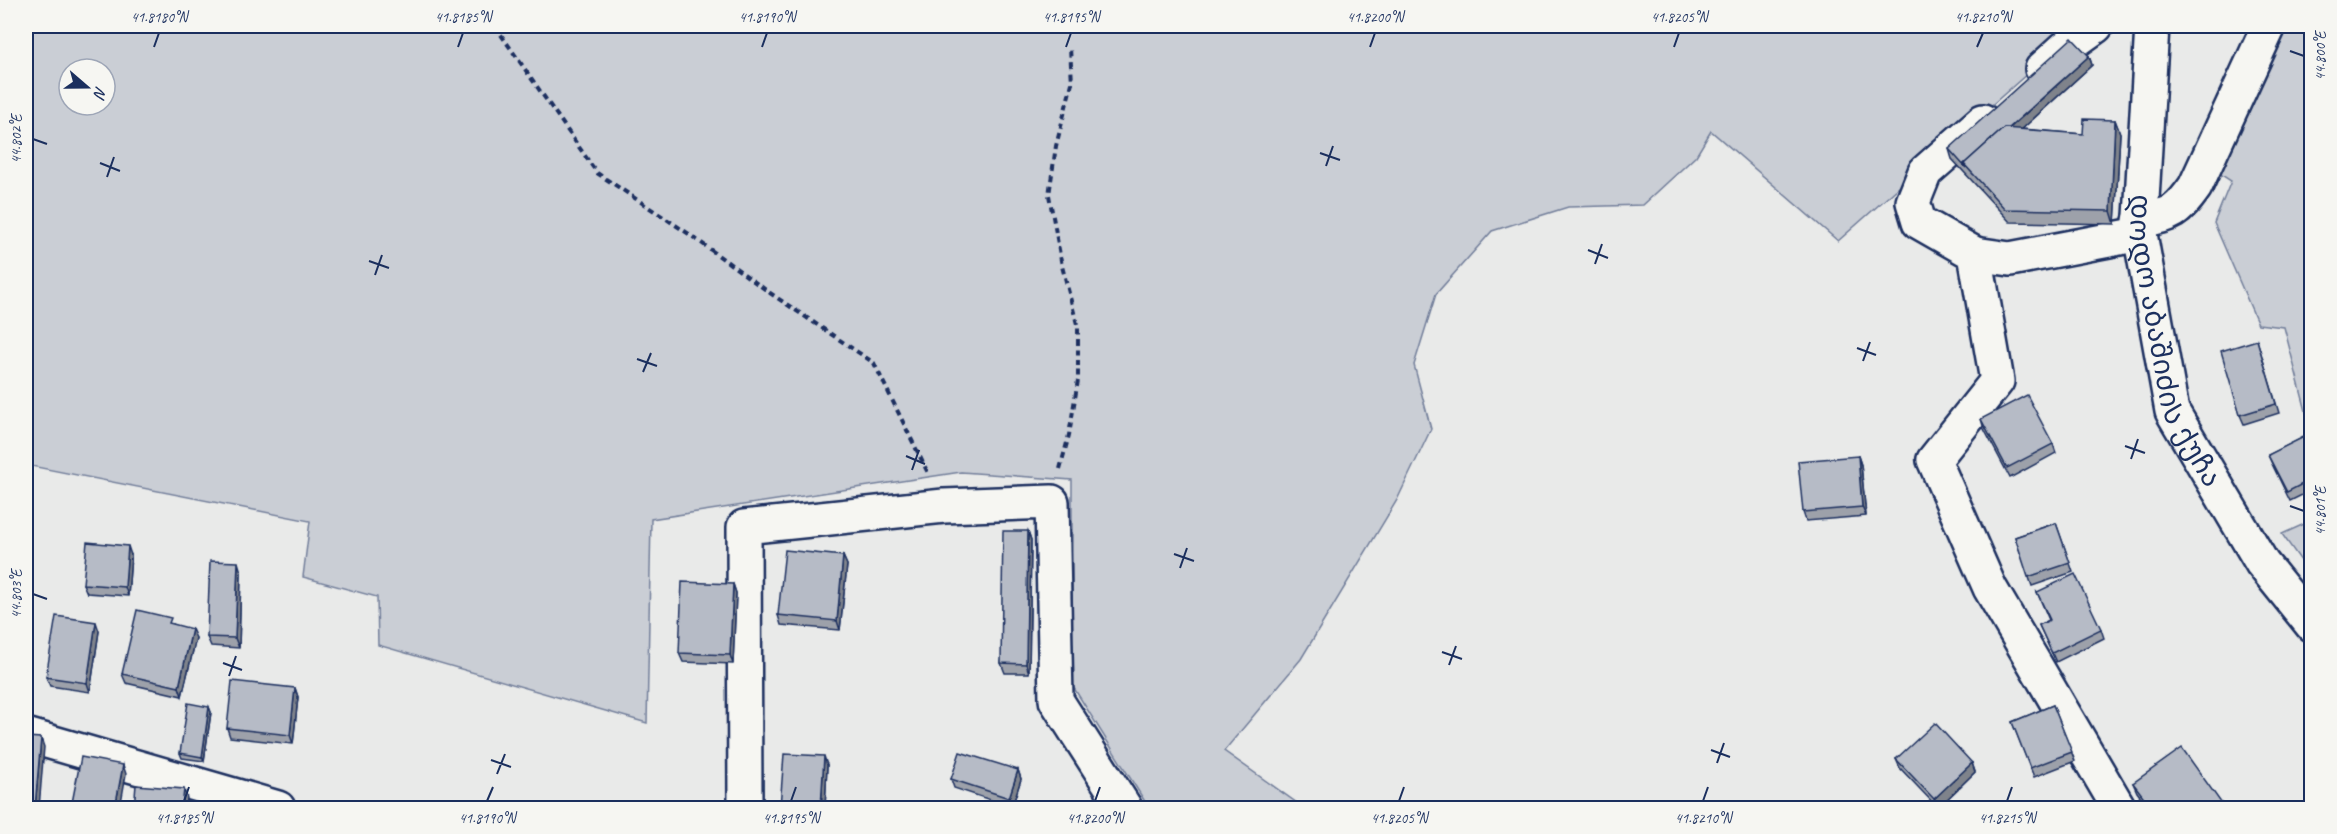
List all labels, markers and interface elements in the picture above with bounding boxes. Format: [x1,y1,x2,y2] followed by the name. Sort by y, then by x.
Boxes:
[131,8,190,27] text: 41.8180°N
[435,8,494,27] text: 41.8185°N
[739,8,798,27] text: 41.8190°N
[1043,8,1102,27] text: 41.8195°N
[1347,8,1406,27] text: 41.8200°N
[1651,8,1710,27] text: 41.8205°N
[1955,8,2014,27] text: 41.8210°N
[2311,29,2330,80] text: 44.800°E
[57,57,117,117] north arrow
[88,84,111,103] text: N
[7,112,26,163] text: 44.802°E
[2122,194,2230,493] street label: დოდო აბაშიძის ქუჩა
[2311,484,2330,535] text: 44.801°E
[7,567,26,618] text: 44.803°E
[156,809,215,828] text: 41.8185°N
[459,809,518,828] text: 41.8190°N
[763,809,822,828] text: 41.8195°N
[1067,809,1126,828] text: 41.8200°N
[1371,809,1430,828] text: 41.8205°N
[1675,809,1734,828] text: 41.8210°N
[1979,809,2038,828] text: 41.8215°N

